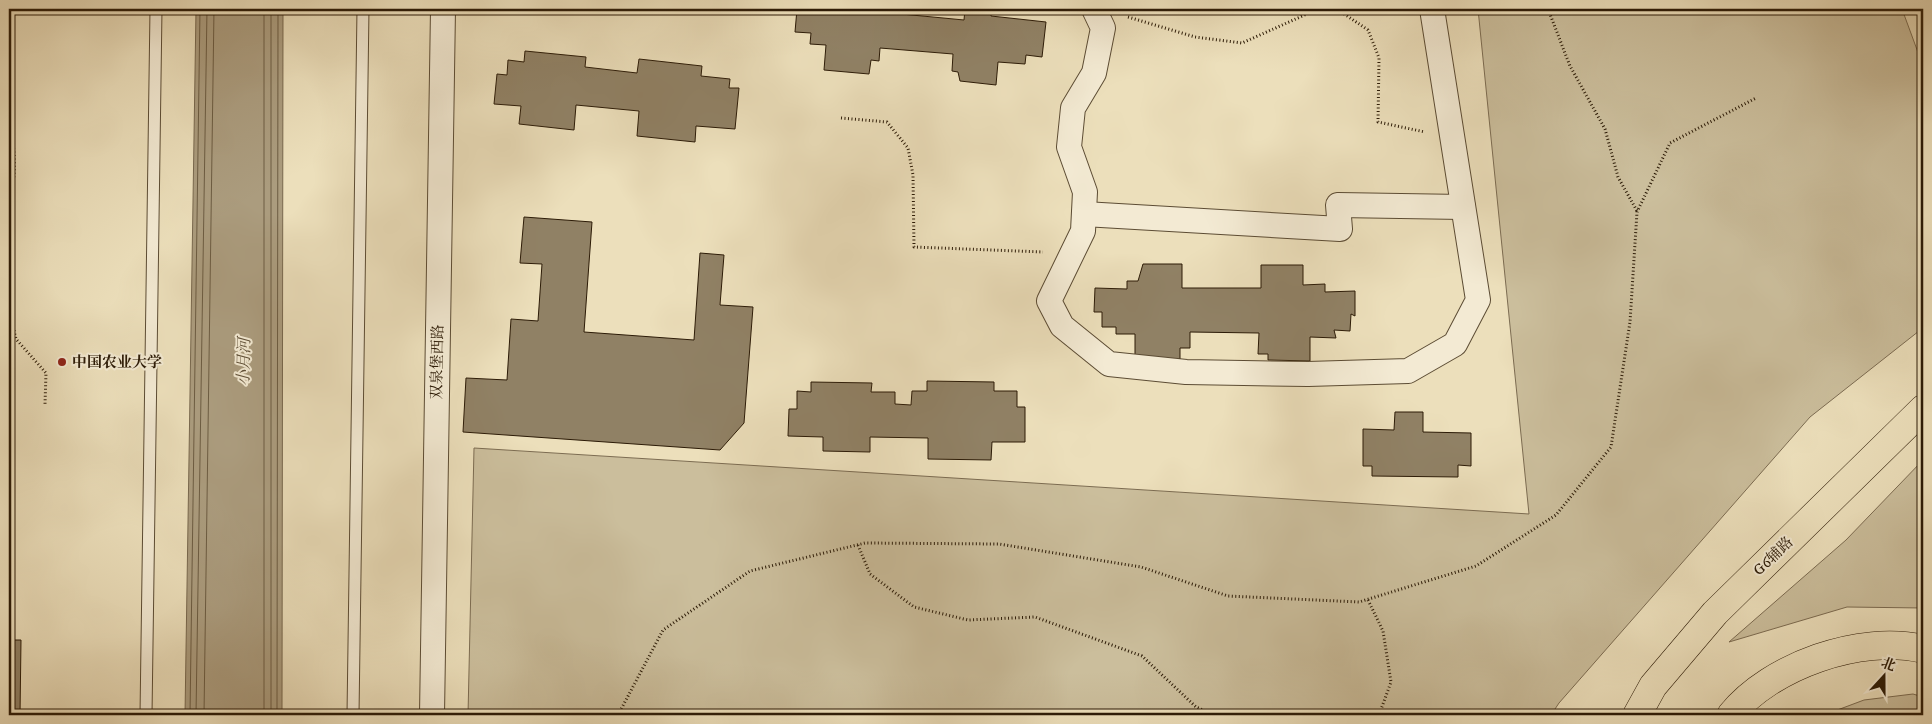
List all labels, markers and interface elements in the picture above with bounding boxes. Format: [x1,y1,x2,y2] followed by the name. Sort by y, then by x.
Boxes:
[427,324,448,400] street label: 双泉堡西路
[234,335,254,386] water label: 小月河
[72,353,162,372] place label: 中国农业大学
[56,356,68,368] marker: 中国农业大学
[1749,533,1797,580] street label: G6辅路
[1860,652,1910,702] north arrow
[1879,654,1898,676] text: 北

